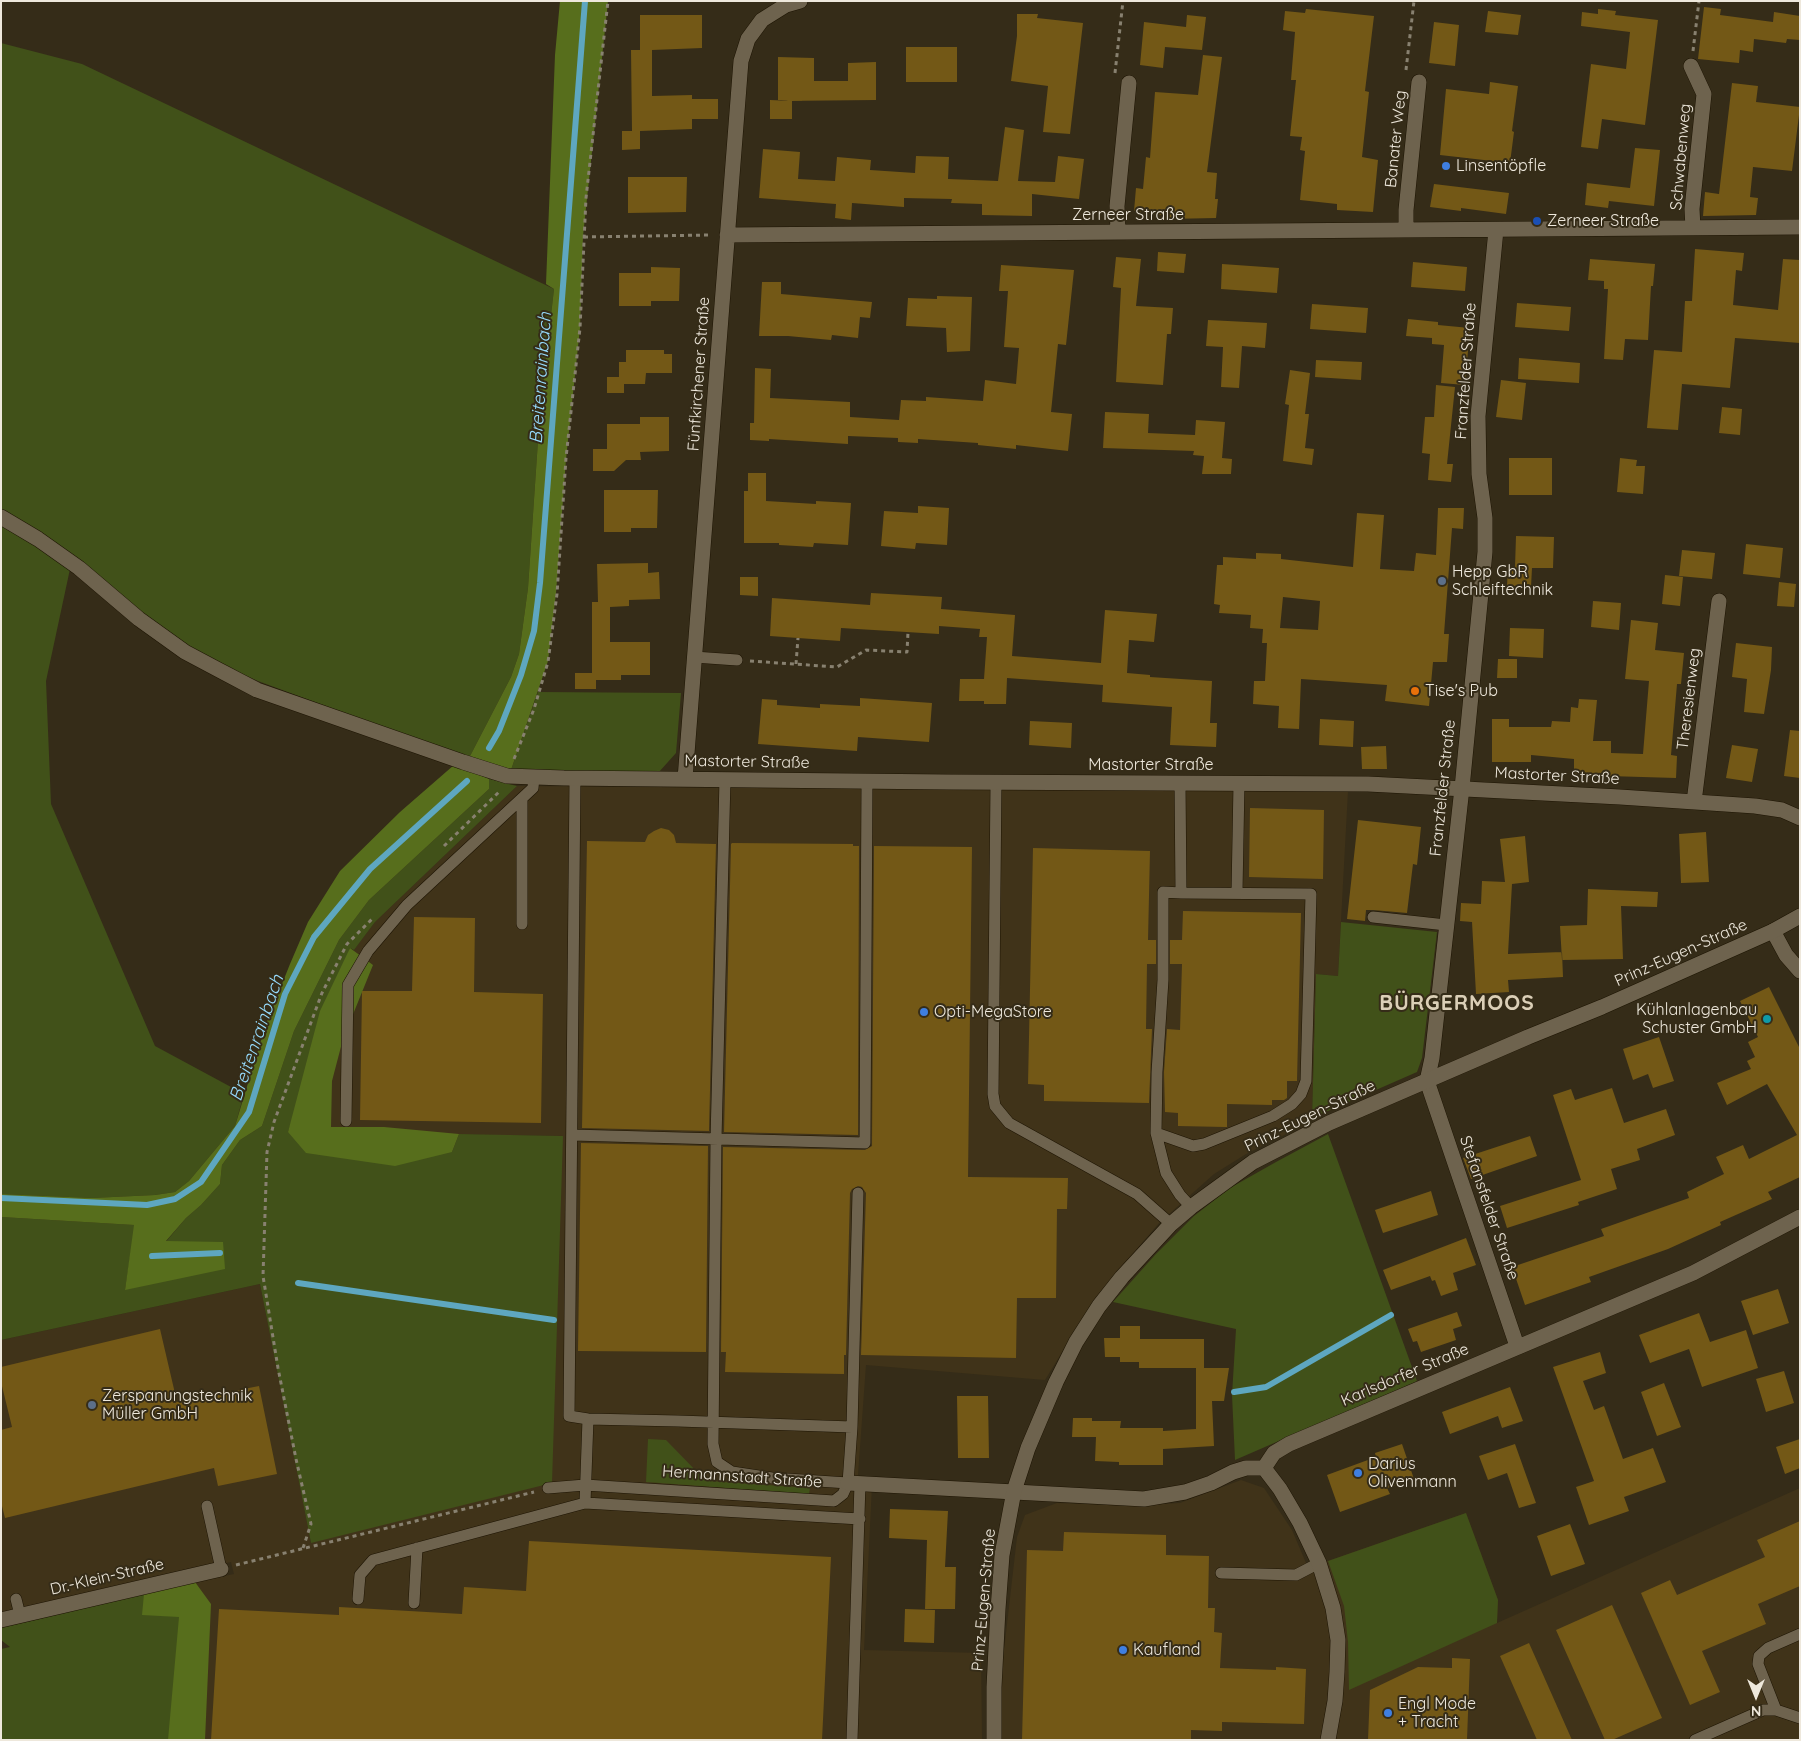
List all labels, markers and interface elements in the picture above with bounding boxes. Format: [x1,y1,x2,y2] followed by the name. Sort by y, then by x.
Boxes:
[1381,89,1411,189] street label: Banater Weg
[1667,103,1695,211] street label: Schwabenweg
[1456,156,1546,176] place label: Linsentöpfle
[1440,160,1452,172] marker: Linsentöpfle
[1072,205,1184,225] street label: Zerneer Straße
[1547,211,1659,231] place label: Zerneer Straße
[1531,215,1543,227] marker: Zerneer Straße
[684,296,714,452] street label: Fünfkirchener Straße
[1452,302,1480,440] street label: Franzfelder Straße
[526,311,556,445] water label: Breitenrainbach
[1452,562,1553,600] place label: Hepp GbR Schleiftechnik
[1436,575,1448,587] marker: Hepp GbR Schleiftechnik
[1673,647,1705,751] street label: Theresienweg
[1425,681,1498,701] place label: Tise's Pub
[1409,685,1421,697] marker: Tise's Pub
[1426,719,1460,857] street label: Franzfelder Straße
[684,751,810,773] street label: Mastorter Straße
[1088,755,1214,775] street label: Mastorter Straße
[1494,763,1620,789] street label: Mastorter Straße
[1612,915,1750,991] street label: Prinz-Eugen-Straße
[225,972,289,1104] water label: Breitenrainbach
[1378,991,1536,1017] district label: BÜRGERMOOS
[1636,1000,1757,1038] place label: Kühlanlagenbau Schuster GmbH
[934,1002,1052,1022] place label: Opti-MegaStore
[918,1006,930,1018] marker: Opti-MegaStore
[1761,1013,1773,1025] marker: Kühlanlagenbau Schuster GmbH
[1241,1076,1379,1156] street label: Prinz-Eugen-Straße
[1455,1133,1523,1283] street label: Stefansfelder Straße
[1338,1339,1472,1411] street label: Karlsdorfer Straße
[102,1386,252,1424] place label: Zerspanungstechnik Müller GmbH
[86,1399,98,1411] marker: Zerspanungstechnik Müller GmbH
[1368,1454,1457,1492] place label: Darius Olivenmann
[661,1462,823,1492] street label: Hermannstadt Straße
[1352,1467,1364,1479] marker: Darius Olivenmann
[968,1528,1000,1672] street label: Prinz-Eugen-Straße
[48,1555,166,1599] street label: Dr.-Klein-Straße
[1133,1640,1201,1660] place label: Kaufland
[1117,1644,1129,1656] marker: Kaufland
[1731,1671,1781,1721] north arrow
[1398,1694,1476,1732] place label: Engl Mode + Tracht
[1751,1702,1761,1720] text: N
[1382,1707,1394,1719] marker: Engl Mode + Tracht

